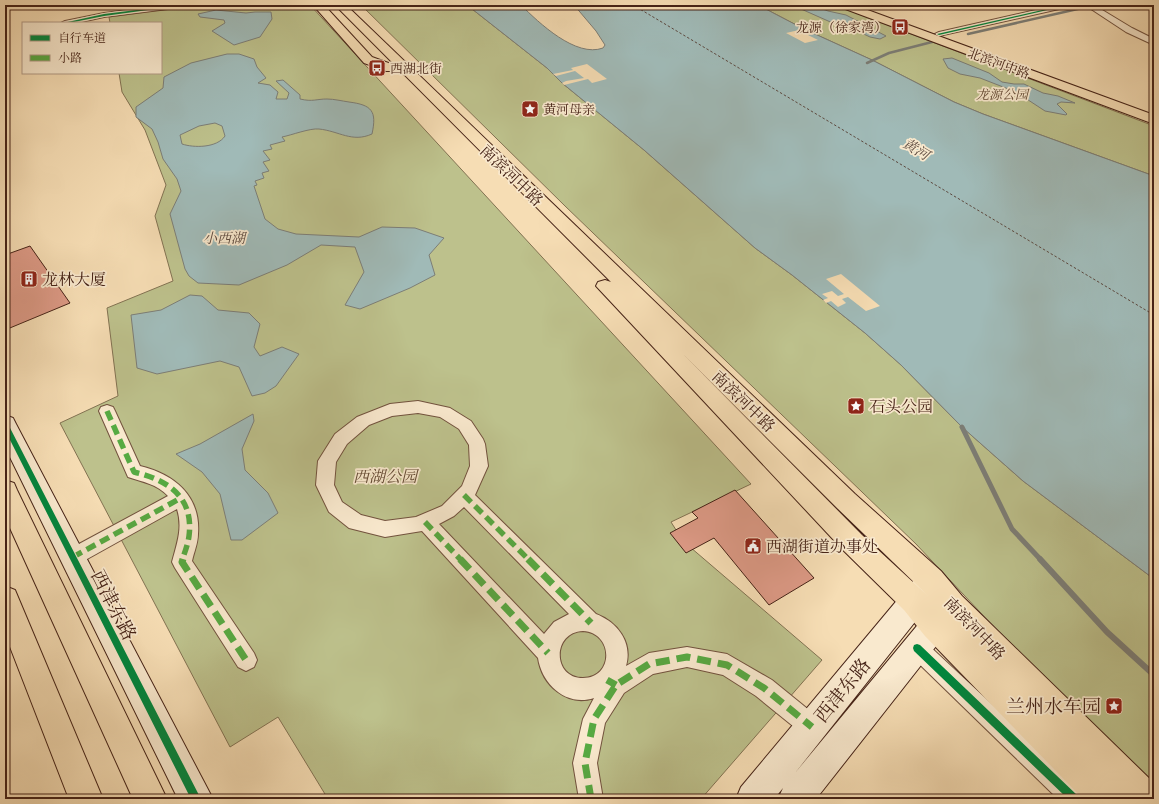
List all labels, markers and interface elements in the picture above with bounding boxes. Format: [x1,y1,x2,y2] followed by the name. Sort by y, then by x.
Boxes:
[890,17,910,37] bus stop icon: 龙源（徐家湾）
[796,19,887,36] place label: 龙源（徐家湾）
[22,22,162,74] legend
[58,30,106,46] text: 自行车道
[965,44,1032,83] street label: 北滨河中路
[58,50,82,66] text: 小路
[367,58,387,78] bus stop icon: 西湖北街
[390,60,442,77] place label: 西湖北街
[976,86,1030,103] park label: 龙源公园
[520,99,540,119] place icon: 黄河母亲
[543,101,595,118] place label: 黄河母亲
[899,134,935,165] water label: 黄河
[476,140,548,211] street label: 南滨河中路
[203,229,248,247] water label: 小西湖
[19,269,39,289] building icon: 龙林大厦
[42,269,106,290] place label: 龙林大厦
[708,366,780,437] street label: 南滨河中路
[846,396,866,416] place icon: 石头公园
[869,396,933,417] place label: 石头公园
[353,466,420,487] park label: 西湖公园
[743,536,763,556] public building icon: 西湖街道办事处
[766,536,878,557] place label: 西湖街道办事处
[85,566,142,645] street label: 西津东路
[939,592,1010,664] street label: 南滨河中路
[809,653,876,728] street label: 西津东路
[1006,694,1101,719] place label: 兰州水车园
[1104,696,1124,716] place icon: 兰州水车园

